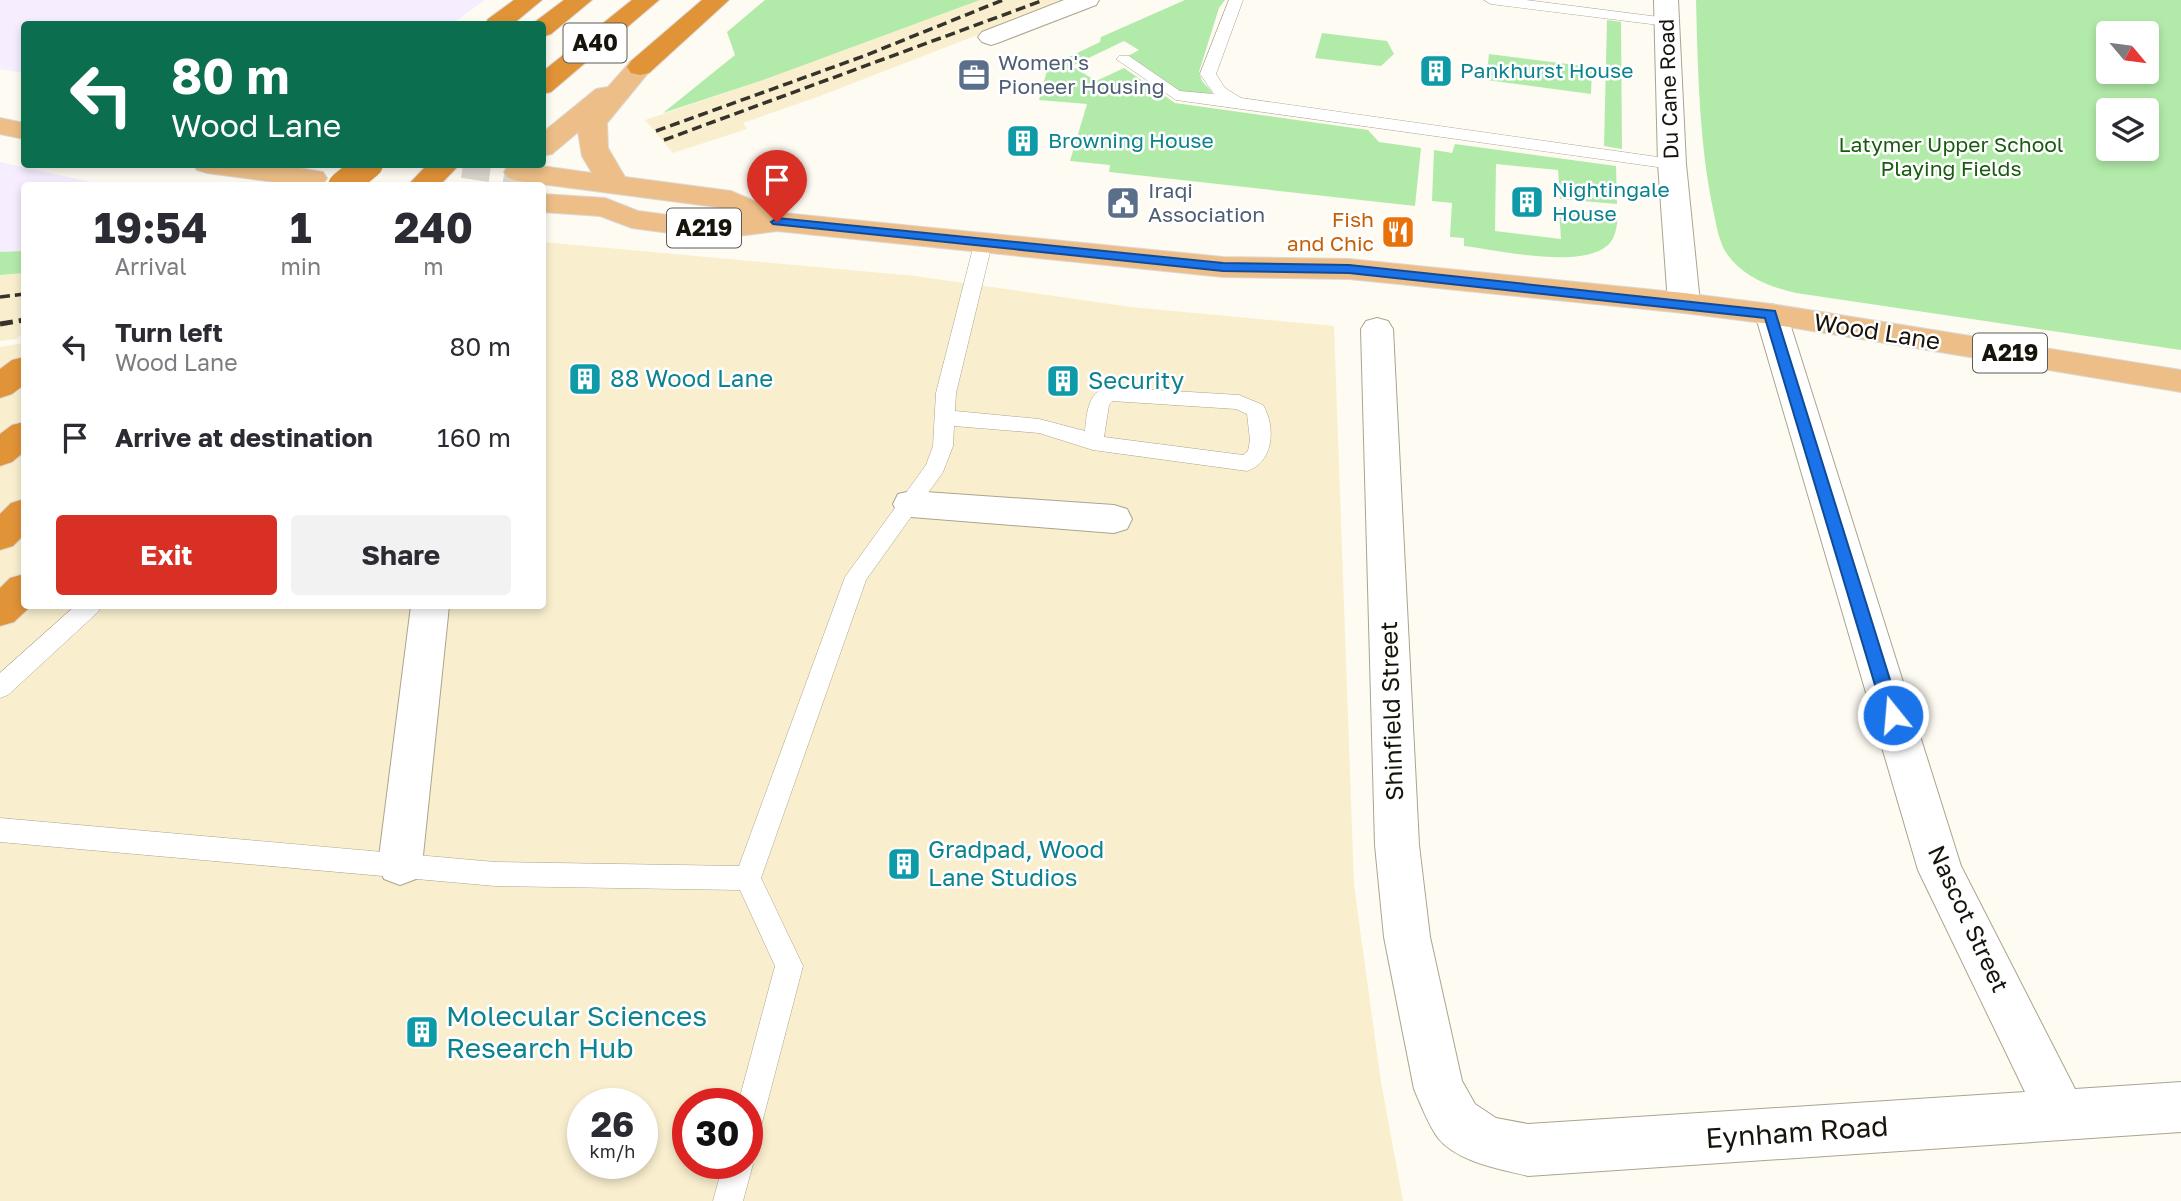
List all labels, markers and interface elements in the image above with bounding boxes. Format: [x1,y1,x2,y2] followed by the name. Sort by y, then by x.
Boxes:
[1653,18,1683,160] street label: Du Cane Road
[2096,21,2160,84] north arrow
[2096,21,2159,161] map controls
[564,24,626,62] road number: A40
[171,46,289,105] text: 80 m
[56,49,147,140] icon: left
[998,49,1165,99] place label: Women's Pioneer Housing
[1417,52,1455,90] building icon: Pankhurst House
[955,56,993,94] office icon: Women's Pioneer Housing
[1460,57,1633,83] place label: Pankhurst House
[2096,98,2159,161] button: layers
[171,106,341,144] text: Wood Lane
[1004,122,1042,160] building icon: Browning House
[1048,127,1214,153] place label: Browning House
[1838,131,2064,181] park label: Latymer Upper School Playing Fields
[747,150,807,222] pin
[758,161,796,199] icon: arrive
[1552,176,1670,226] place label: Nightingale House
[1148,177,1265,227] place label: Iraqi Association
[1508,183,1546,221] building icon: Nightingale House
[1104,184,1142,222] public building icon: Iraqi Association
[94,202,208,252] text: 19:54
[290,202,312,252] text: 1
[394,202,473,252] text: 240
[1287,206,1374,256] place label: Fish and Chic
[667,208,741,247] road number: A219
[1379,213,1417,251] restaurant icon: Fish and Chic
[115,252,187,280] text: Arrival
[280,252,321,280] text: min
[423,252,444,280] text: m
[1812,306,1943,355] street label: Wood Lane
[115,317,223,348] text: Turn left
[56,328,94,366] icon: left
[450,331,511,362] text: 80 m
[1973,334,2047,372] road number: A219
[115,348,237,376] text: Wood Lane
[566,360,604,398] building icon: 88 Wood Lane
[1044,362,1082,400] building icon: Security
[610,363,773,392] place label: 88 Wood Lane
[1088,365,1184,394] place label: Security
[56,419,94,457] icon: arrive
[115,422,373,453] text: Arrive at destination
[437,422,511,453] text: 160 m
[56,515,277,595] button: Exit
[291,515,511,595] button: Share
[1373,621,1408,801] street label: Shinfield Street
[1856,678,1930,752] position arrow
[928,834,1104,891] place label: Gradpad, Wood Lane Studios
[1923,840,2016,996] street label: Nascot Street
[885,845,923,883] building icon: Gradpad, Wood Lane Studios
[446,999,707,1064] place label: Molecular Sciences Research Hub
[403,1013,441,1051] building icon: Molecular Sciences Research Hub
[672,1088,763,1179] speed limit sign: 30
[591,1103,634,1145] text: 26
[1704,1109,1889,1154] street label: Eynham Road
[590,1140,635,1162] text: km/h

